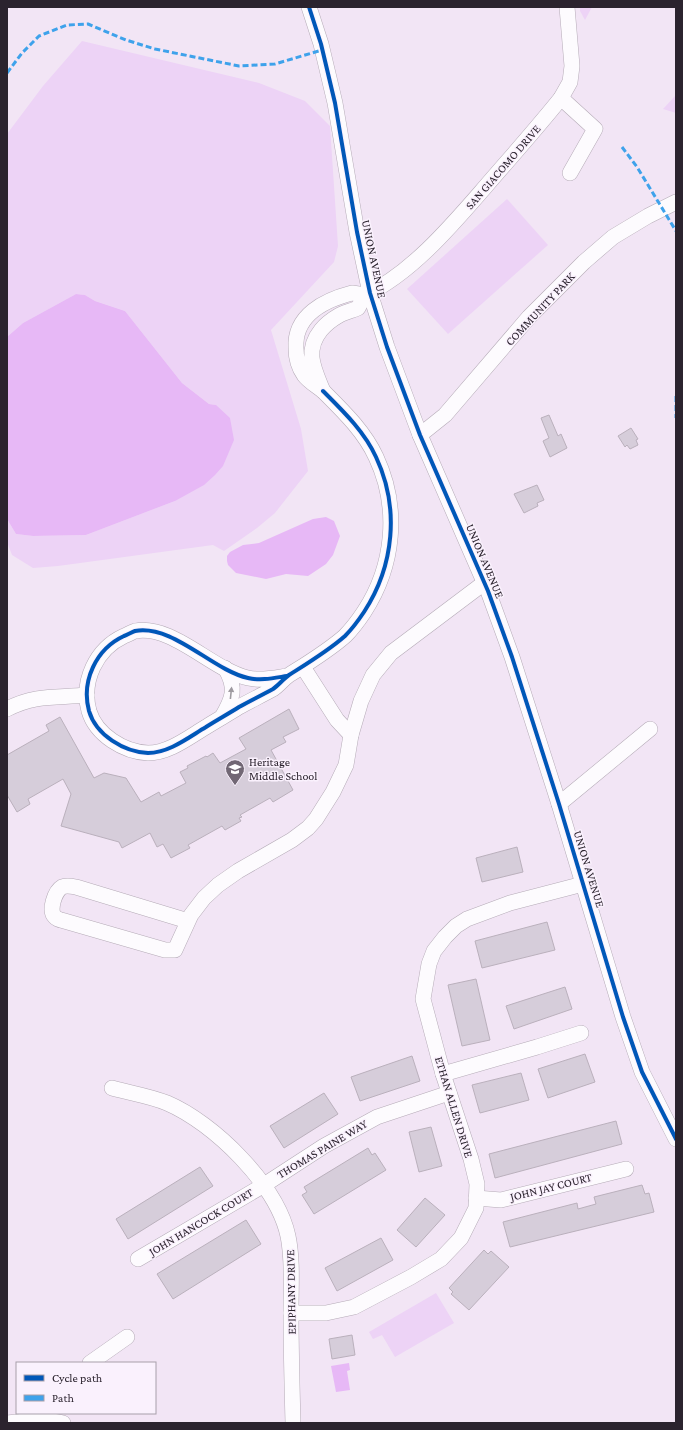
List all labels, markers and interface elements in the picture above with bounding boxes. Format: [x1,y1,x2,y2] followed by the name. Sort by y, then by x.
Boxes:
[462,121,544,212] street label: SAN GIACOMO DRIVE
[359,219,389,300] street label: UNION AVENUE
[502,269,578,349] street label: COMMUNITY PARK
[463,522,507,601] street label: UNION AVENUE
[228,686,235,699] one-way arrow
[249,755,317,783] place label: Heritage Middle School
[224,758,246,786] school or university icon: Heritage Middle School
[571,829,607,910] street label: UNION AVENUE
[432,1055,476,1160] street label: ETHAN ALLEN DRIVE
[274,1116,370,1182] street label: THOMAS PAINE WAY
[508,1170,594,1204] street label: JOHN JAY COURT
[145,1185,256,1259] street label: JOHN HANCOCK COURT
[283,1249,299,1335] street label: EPIPHANY DRIVE
[16,1362,156,1414] legend
[52,1371,103,1385] text: Cycle path
[52,1391,74,1405] text: Path

